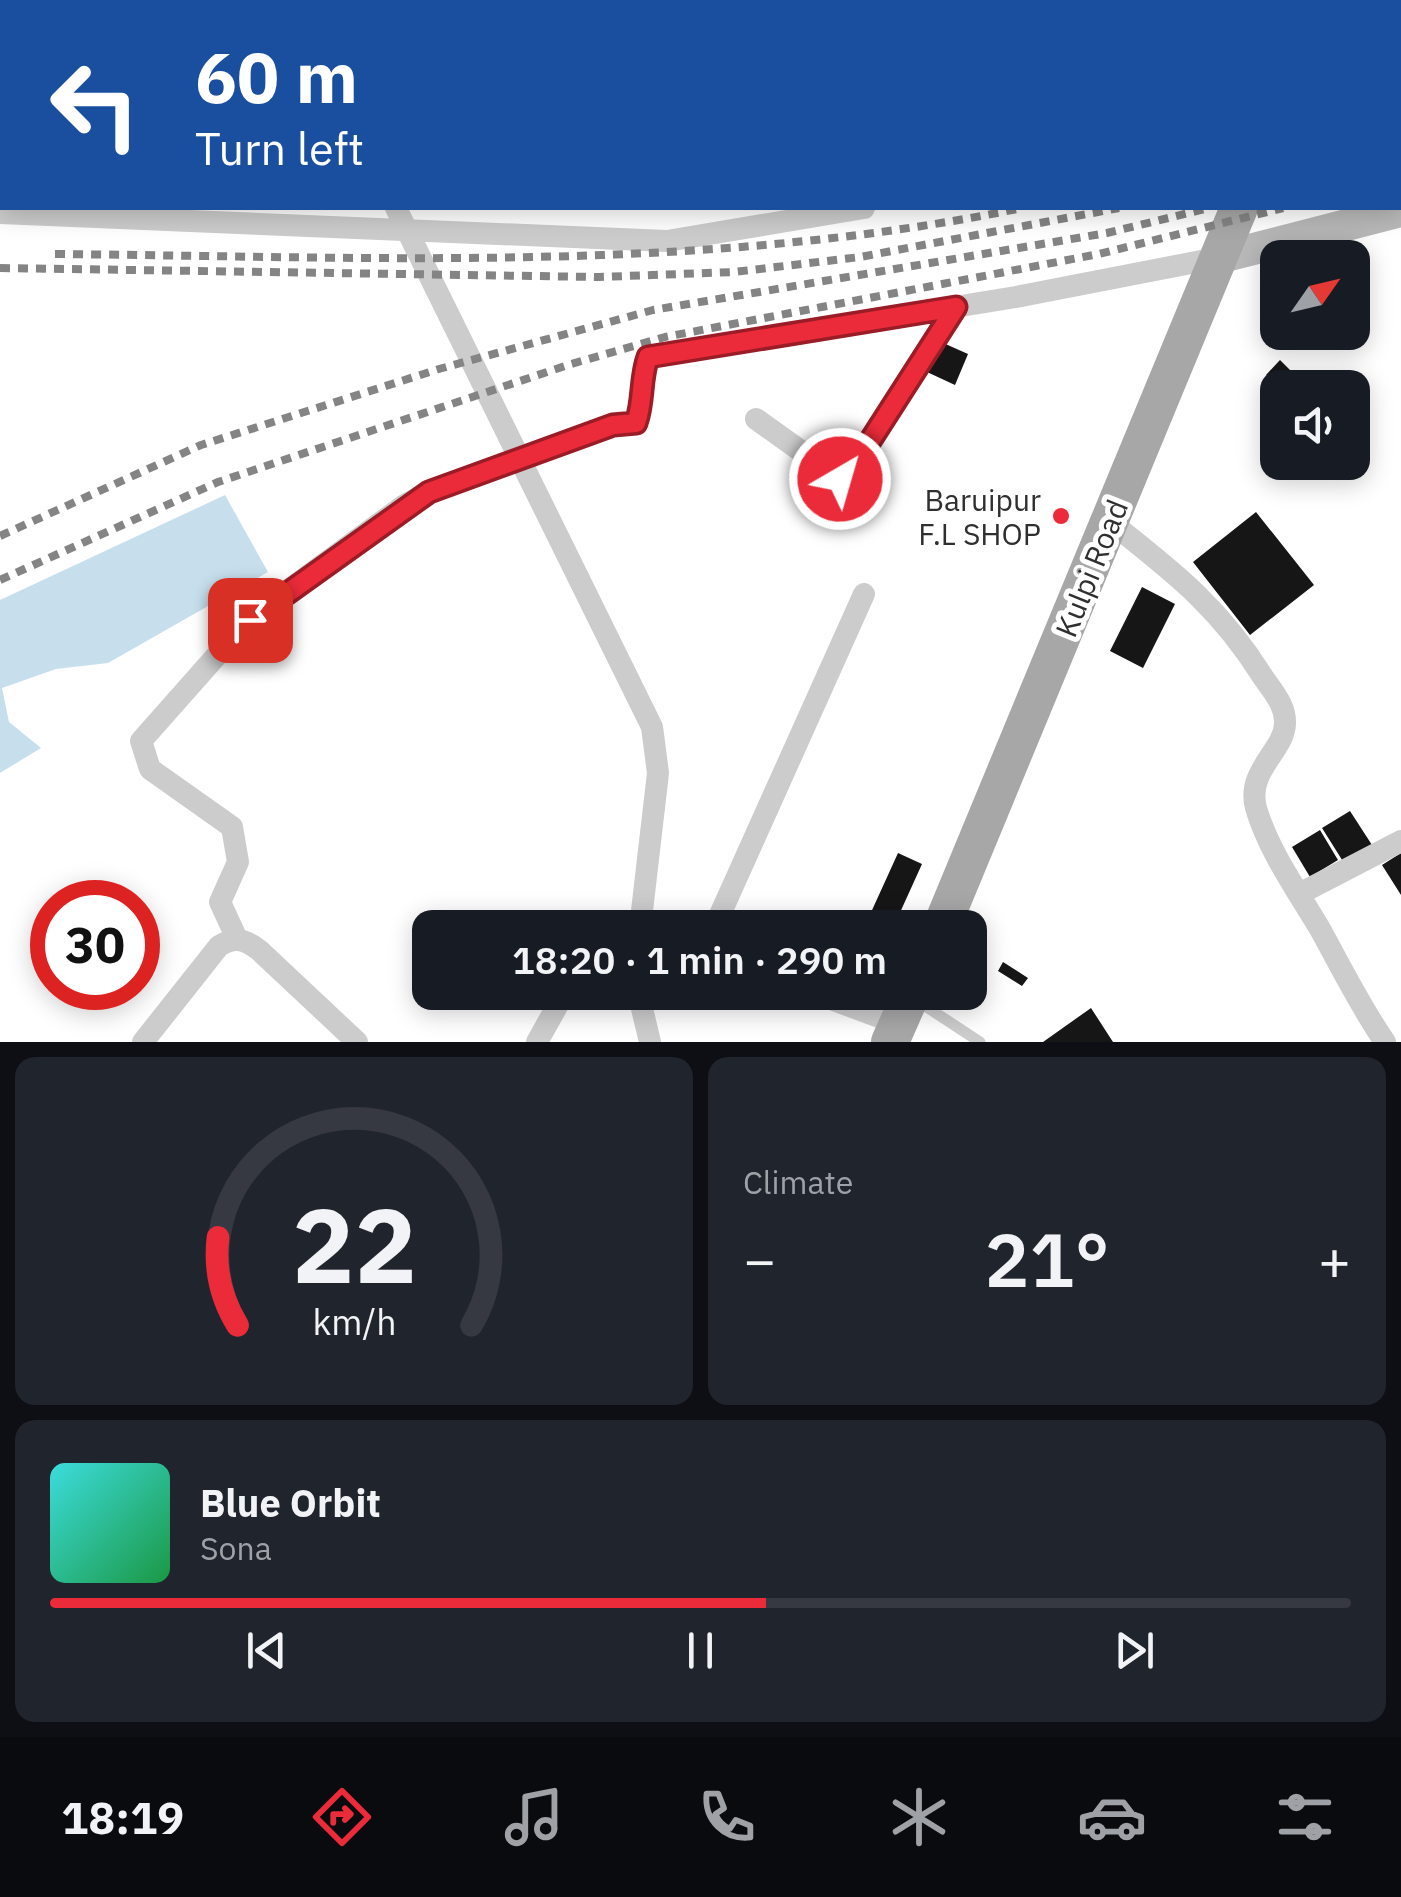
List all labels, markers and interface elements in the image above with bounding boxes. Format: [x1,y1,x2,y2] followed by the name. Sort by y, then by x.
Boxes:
[195,31,358,122] text: 60 m
[30,40,160,170] icon: left
[195,119,364,177] text: Turn left
[1260,240,1370,350] north arrow
[1260,240,1370,480] map controls
[1260,370,1370,480] button: sound
[788,427,892,531] position arrow
[918,480,1041,553] place label: Baruipur F.L SHOP
[1046,494,1136,642] street label: Kulpi Road
[1050,505,1072,527] marker: Baruipur F.L SHOP
[208,578,293,663] pin
[223,593,278,648] icon: arrive
[30,880,160,1010] speed limit sign: 30
[512,935,887,984] text: 18:20 · 1 min · 290 m
[743,1161,853,1203] text: Climate
[292,1176,416,1312] text: 22
[984,1210,1110,1308] text: 21°
[743,1224,776,1295] text: −
[1318,1224,1351,1295] text: +
[312,1298,396,1345] text: km/h
[200,1478,381,1527] text: Blue Orbit
[200,1527,272,1569] text: Sona
[239,1623,294,1678] icon: previous
[673,1623,728,1678] icon: pause
[1107,1623,1162,1678] icon: next
[307,1782,377,1852] icon: directions
[499,1782,569,1852] icon: music
[692,1782,762,1852] icon: phone
[884,1782,954,1852] icon: climate
[1077,1782,1147,1852] icon: car
[1270,1782,1340,1852] icon: filters
[61,1788,184,1846] text: 18:19

